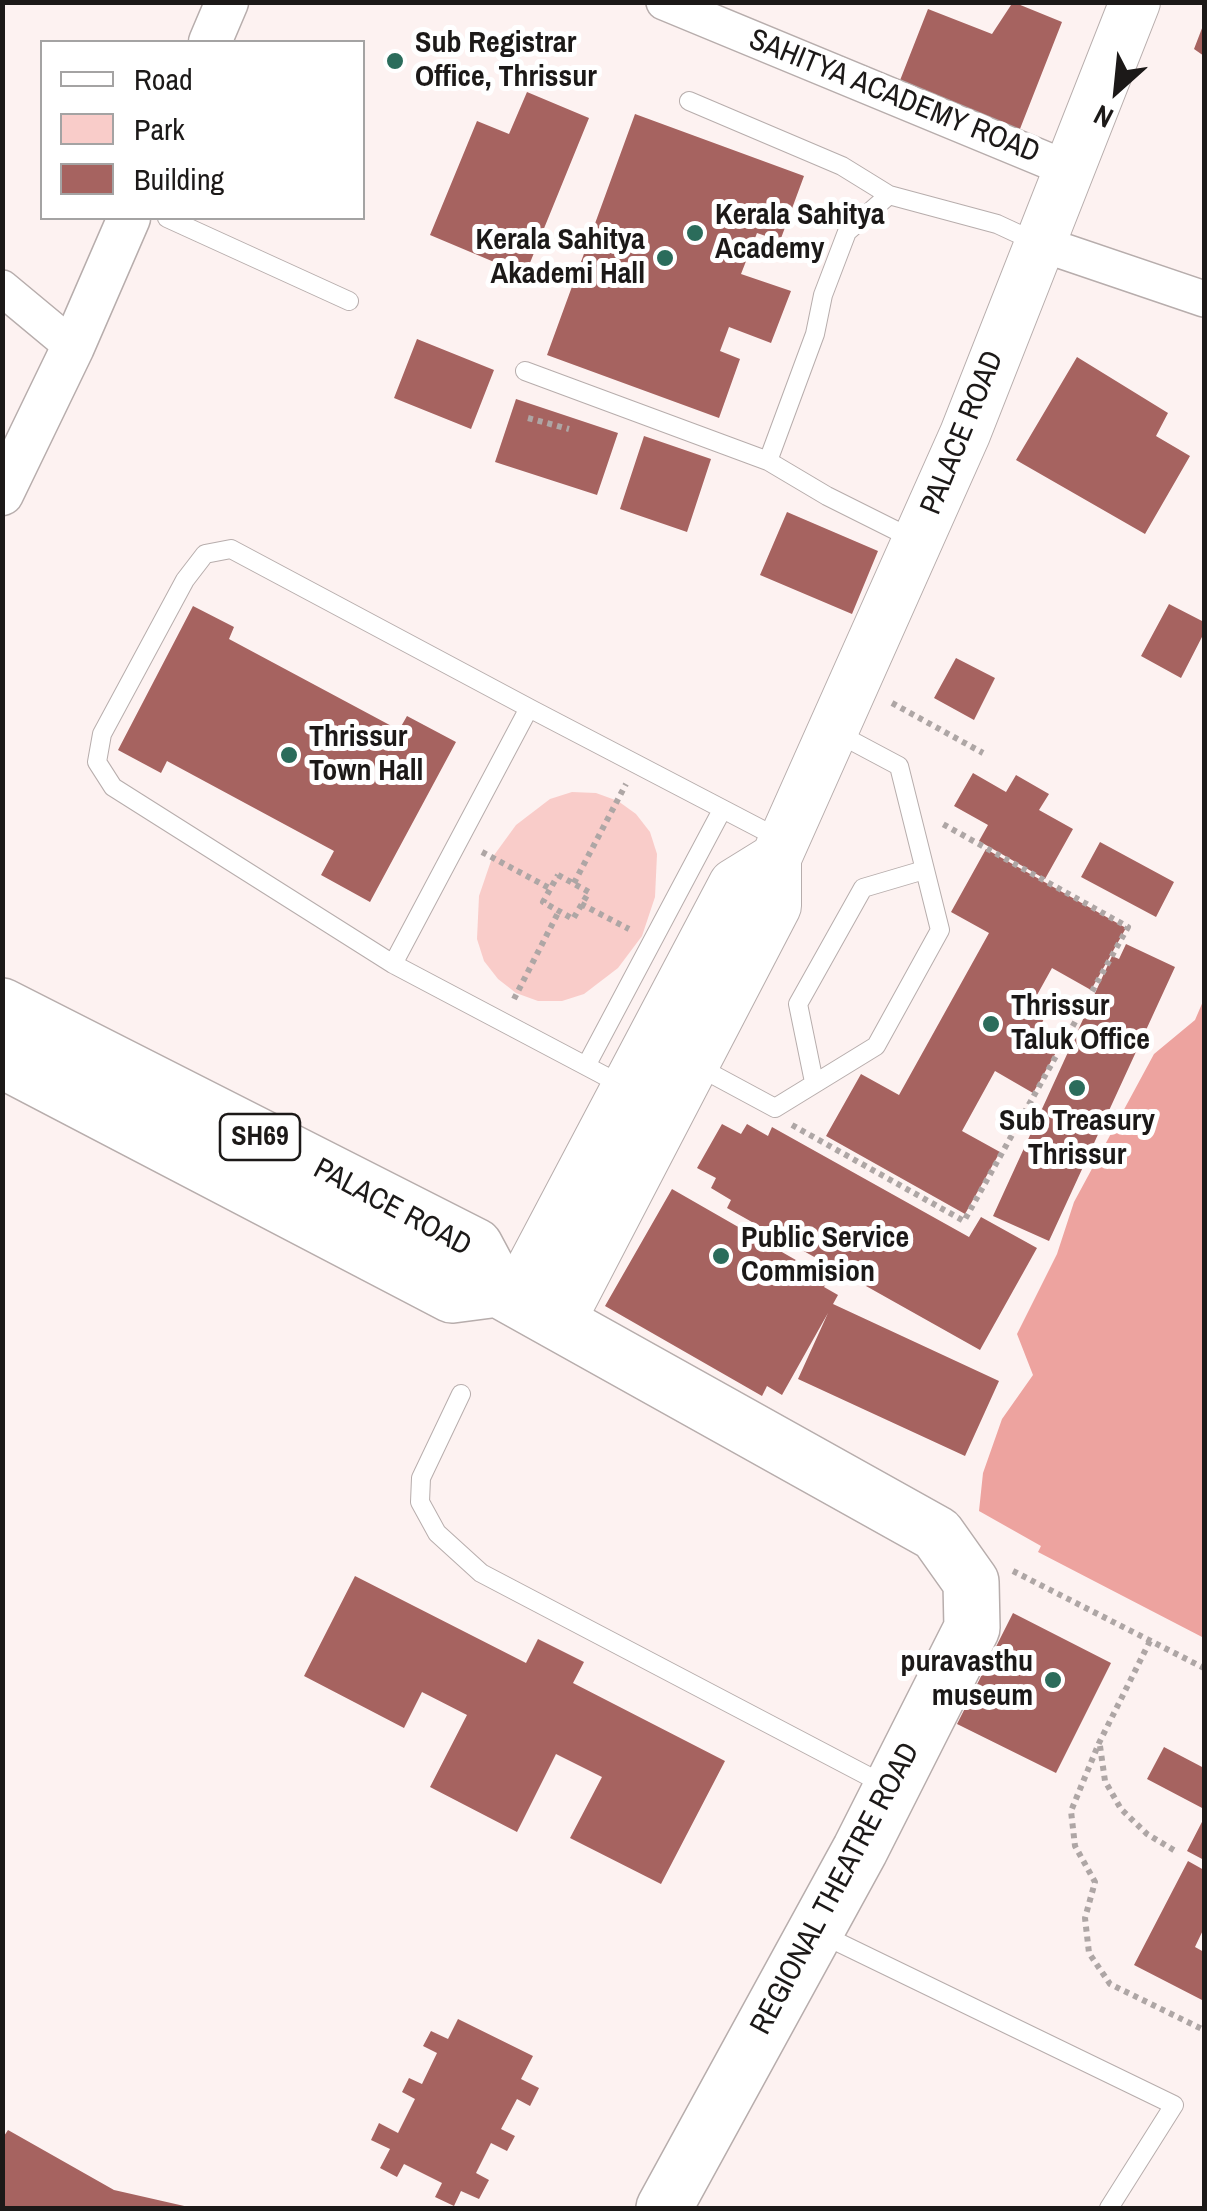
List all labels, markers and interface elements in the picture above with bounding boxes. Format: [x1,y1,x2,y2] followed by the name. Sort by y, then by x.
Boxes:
[744,22,1044,172] street label: SAHITYA ACADEMY ROAD
[415,26,597,96] place label: Sub Registrar Office, Thrissur
[40,40,365,220] legend
[1067,40,1167,140] north arrow
[384,50,406,72] marker: Sub Registrar Office, Thrissur
[134,59,193,99] text: Road
[1087,96,1119,137] text: N
[134,109,185,149] text: Park
[134,159,224,199] text: Building
[715,198,885,268] place label: Kerala Sahitya Academy
[684,222,706,244] marker: Kerala Sahitya Academy
[475,223,645,294] place label: Kerala Sahitya Akademi Hall
[654,247,676,269] marker: Kerala Sahitya Akademi Hall
[914,346,1012,520] street label: PALACE ROAD
[309,720,423,790] place label: Thrissur Town Hall
[278,744,300,766] marker: Thrissur Town Hall
[1011,989,1150,1060] place label: Thrissur Taluk Office
[980,1013,1002,1035] marker: Thrissur Taluk Office
[1066,1077,1088,1099] marker: Sub Treasury Thrissur
[999,1104,1155,1174] place label: Sub Treasury Thrissur
[220,1114,300,1160] road number: SH69
[307,1151,477,1265] street label: PALACE ROAD
[741,1221,909,1292] place label: Public Service Commision
[710,1245,732,1267] marker: Public Service Commision
[900,1645,1033,1716] place label: puravasthu museum
[1042,1669,1064,1691] marker: puravasthu museum
[744,1737,928,2041] street label: REGIONAL THEATRE ROAD

